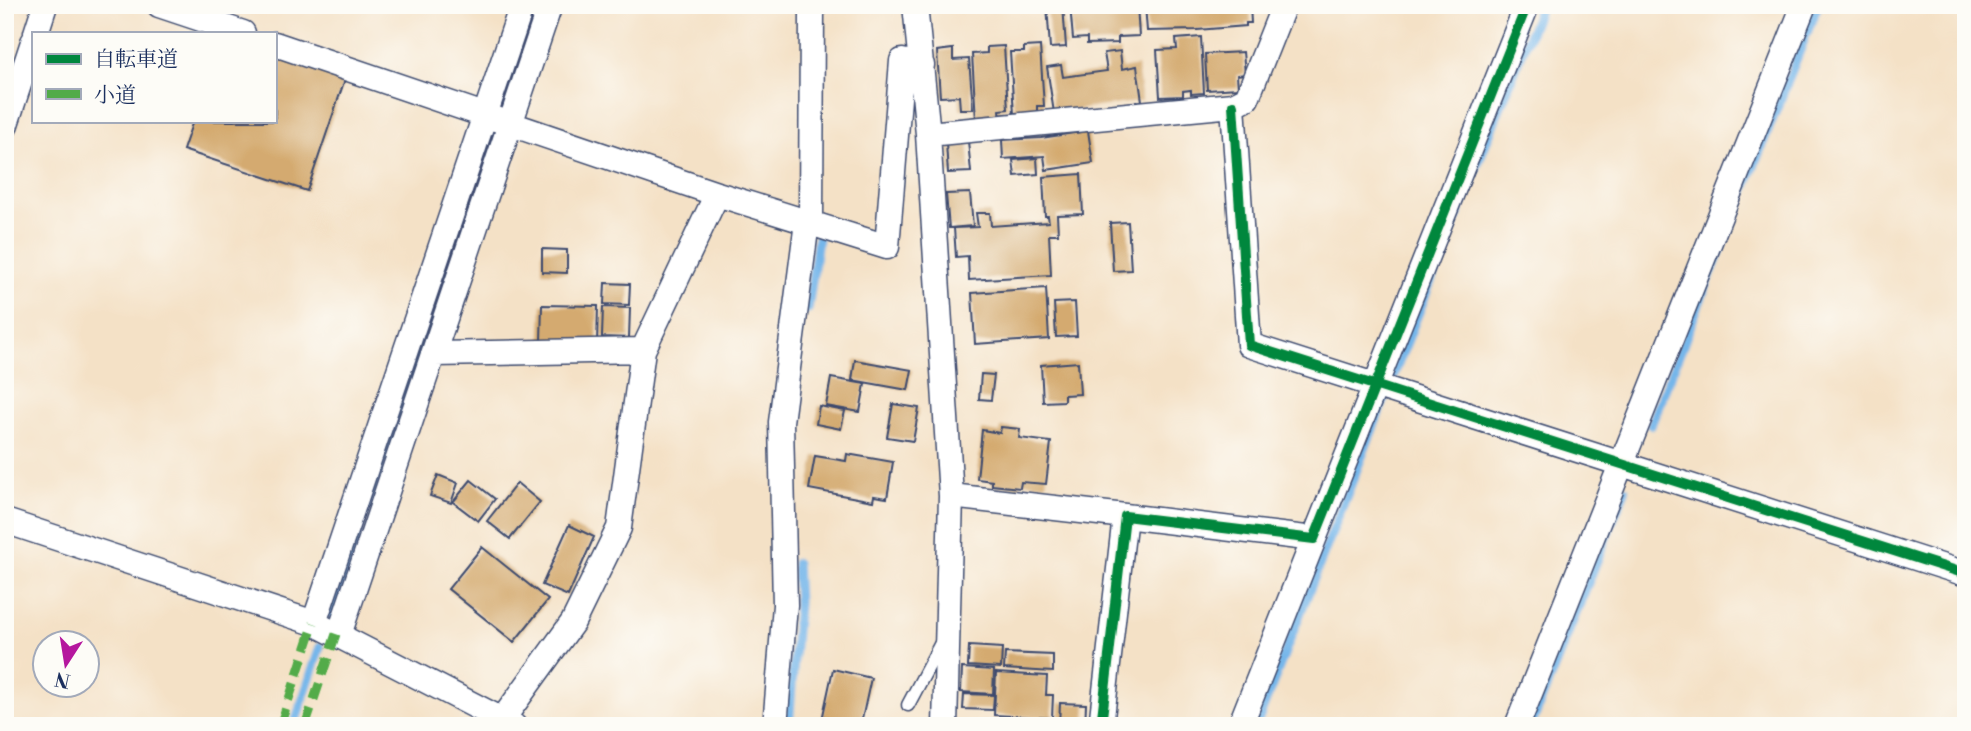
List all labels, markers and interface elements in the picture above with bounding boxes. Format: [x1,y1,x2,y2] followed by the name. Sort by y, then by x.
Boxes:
[32,32,276,122] legend
[94,47,178,73] text: 自転車道
[94,83,136,109] text: 小道
[32,630,102,700] north arrow
[53,666,73,693] text: N

